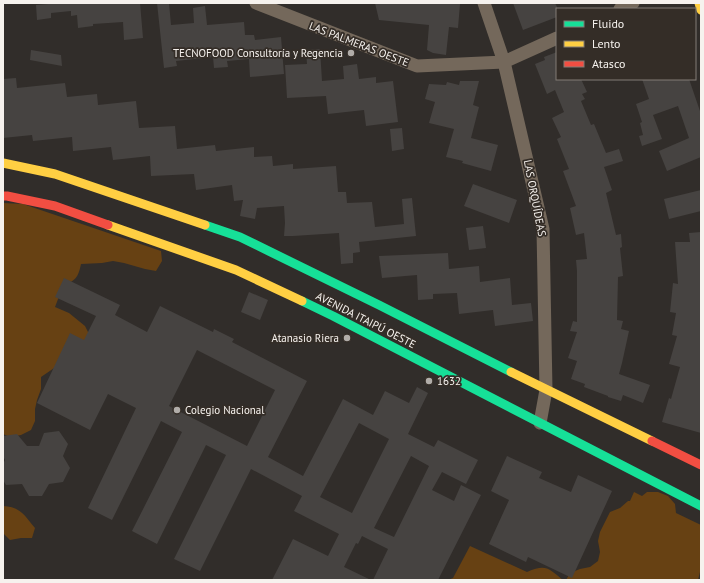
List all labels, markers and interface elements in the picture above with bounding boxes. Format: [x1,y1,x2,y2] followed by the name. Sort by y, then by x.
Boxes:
[556,8,696,80] legend
[592,16,624,31] text: Fluido
[307,18,411,70] street label: LAS PALMERAS OESTE
[592,36,621,51] text: Lento
[173,46,343,60] place label: TECNOFOOD Consultoría y Regencia
[346,48,356,58] marker: TECNOFOOD Consultoría y Regencia
[592,56,625,71] text: Atasco
[521,158,549,238] street label: LAS ORQUÍDEAS
[314,289,418,351] street label: AVENIDA ITAIPÚ OESTE
[271,331,339,345] place label: Atanasio Riera
[342,333,352,343] marker: Atanasio Riera
[437,374,461,388] place label: 1632
[424,376,434,386] marker: 1632
[185,403,265,417] place label: Colegio Nacional
[172,405,182,415] marker: Colegio Nacional

